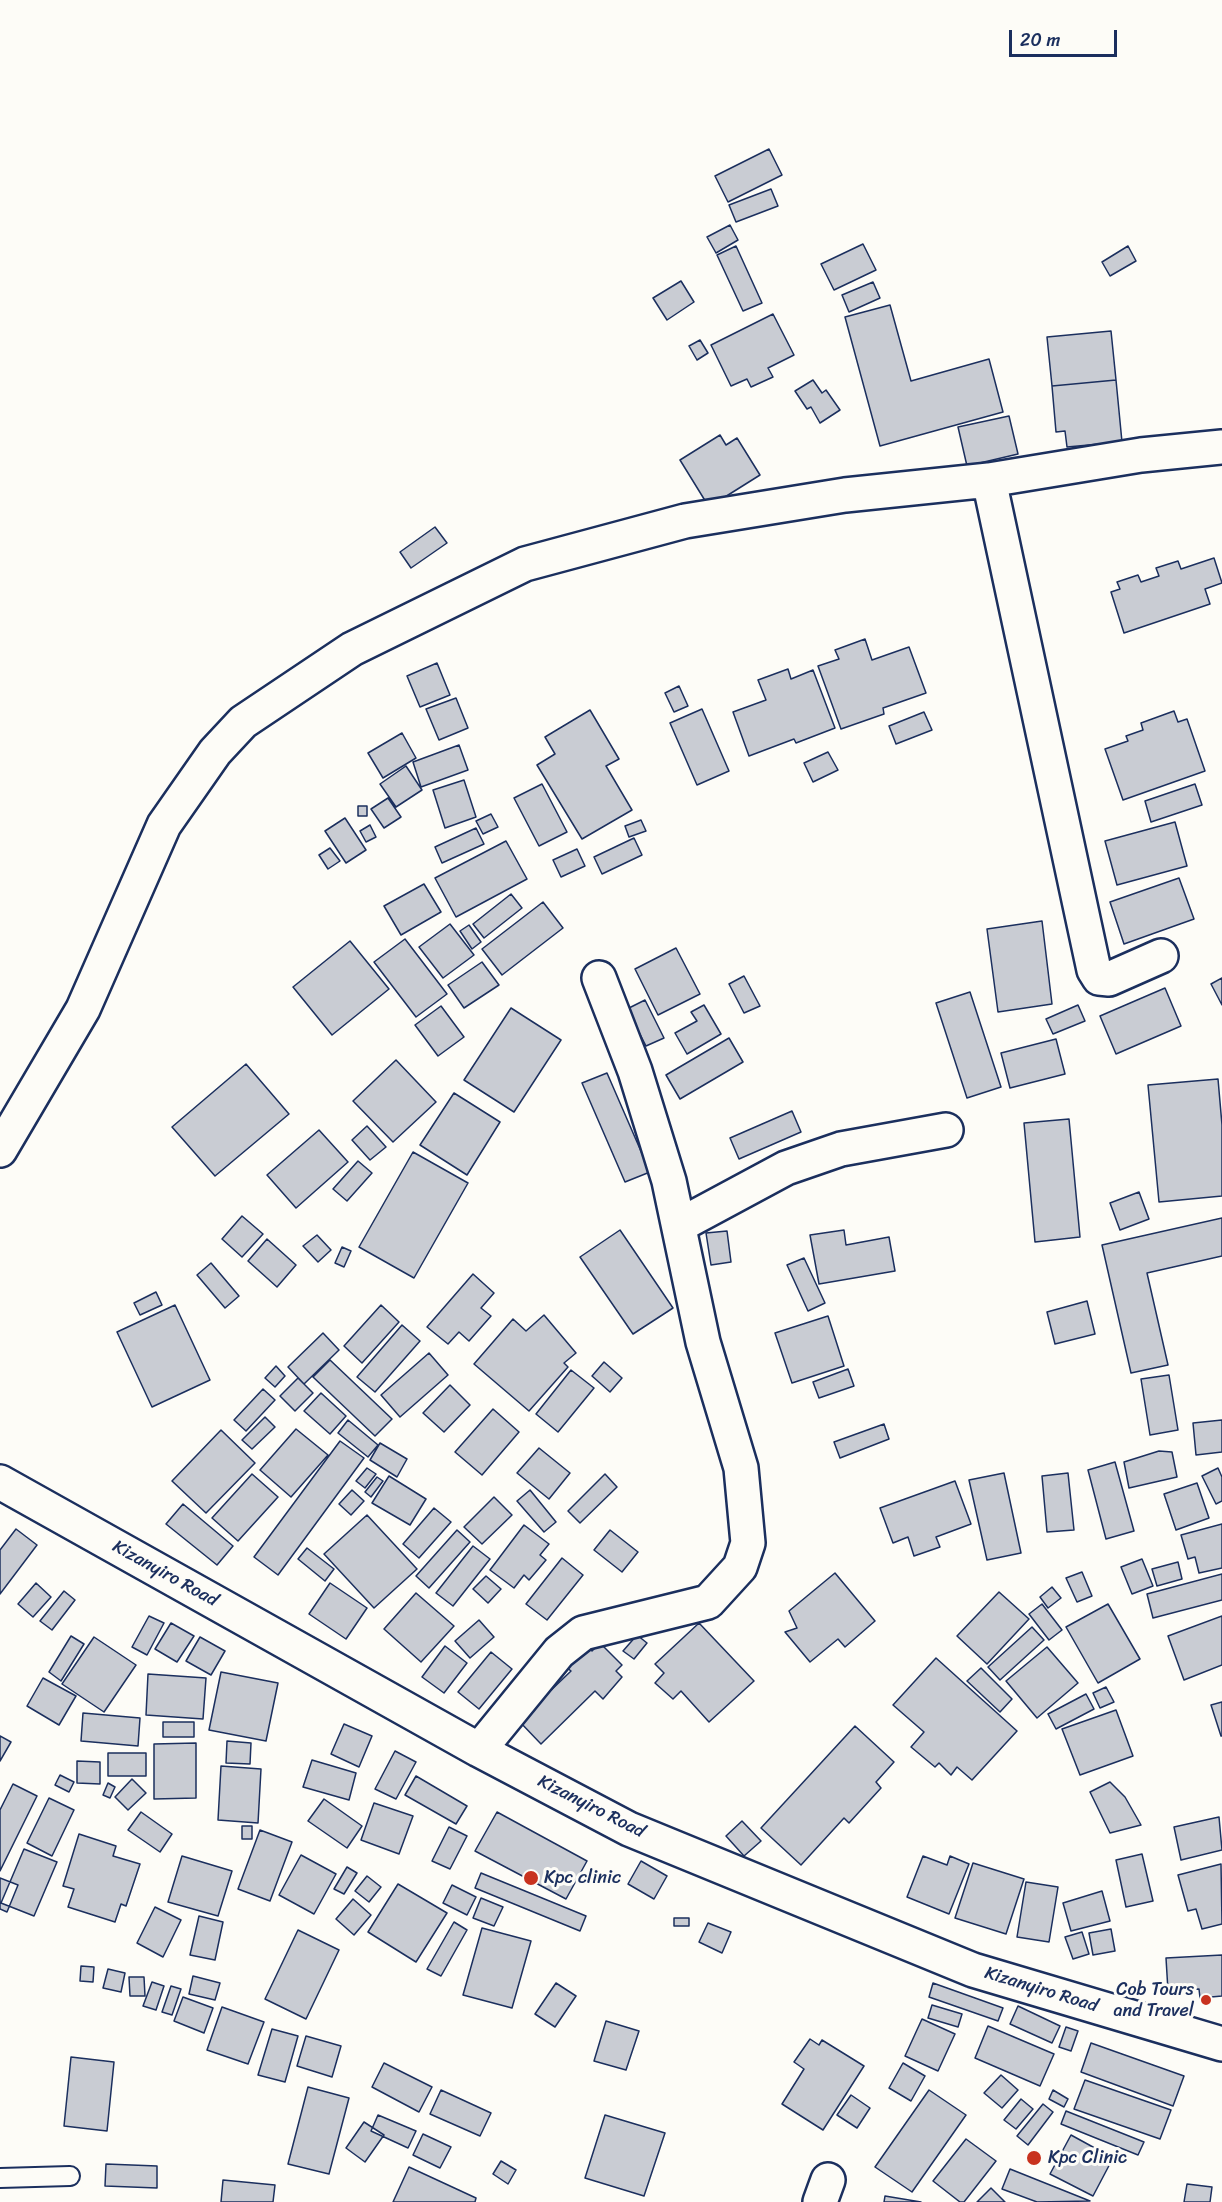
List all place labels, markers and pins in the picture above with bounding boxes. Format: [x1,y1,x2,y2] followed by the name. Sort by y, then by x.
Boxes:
[544,1867,621,1889] place label: Kpc clinic
[522,1869,540,1887] marker: Kpc clinic
[1114,1979,1194,2022] place label: Cob Tours and Travel
[1199,1993,1213,2007] marker: Cob Tours and Travel
[1048,2147,1127,2169] place label: Kpc Clinic
[1025,2149,1043,2167] marker: Kpc Clinic

